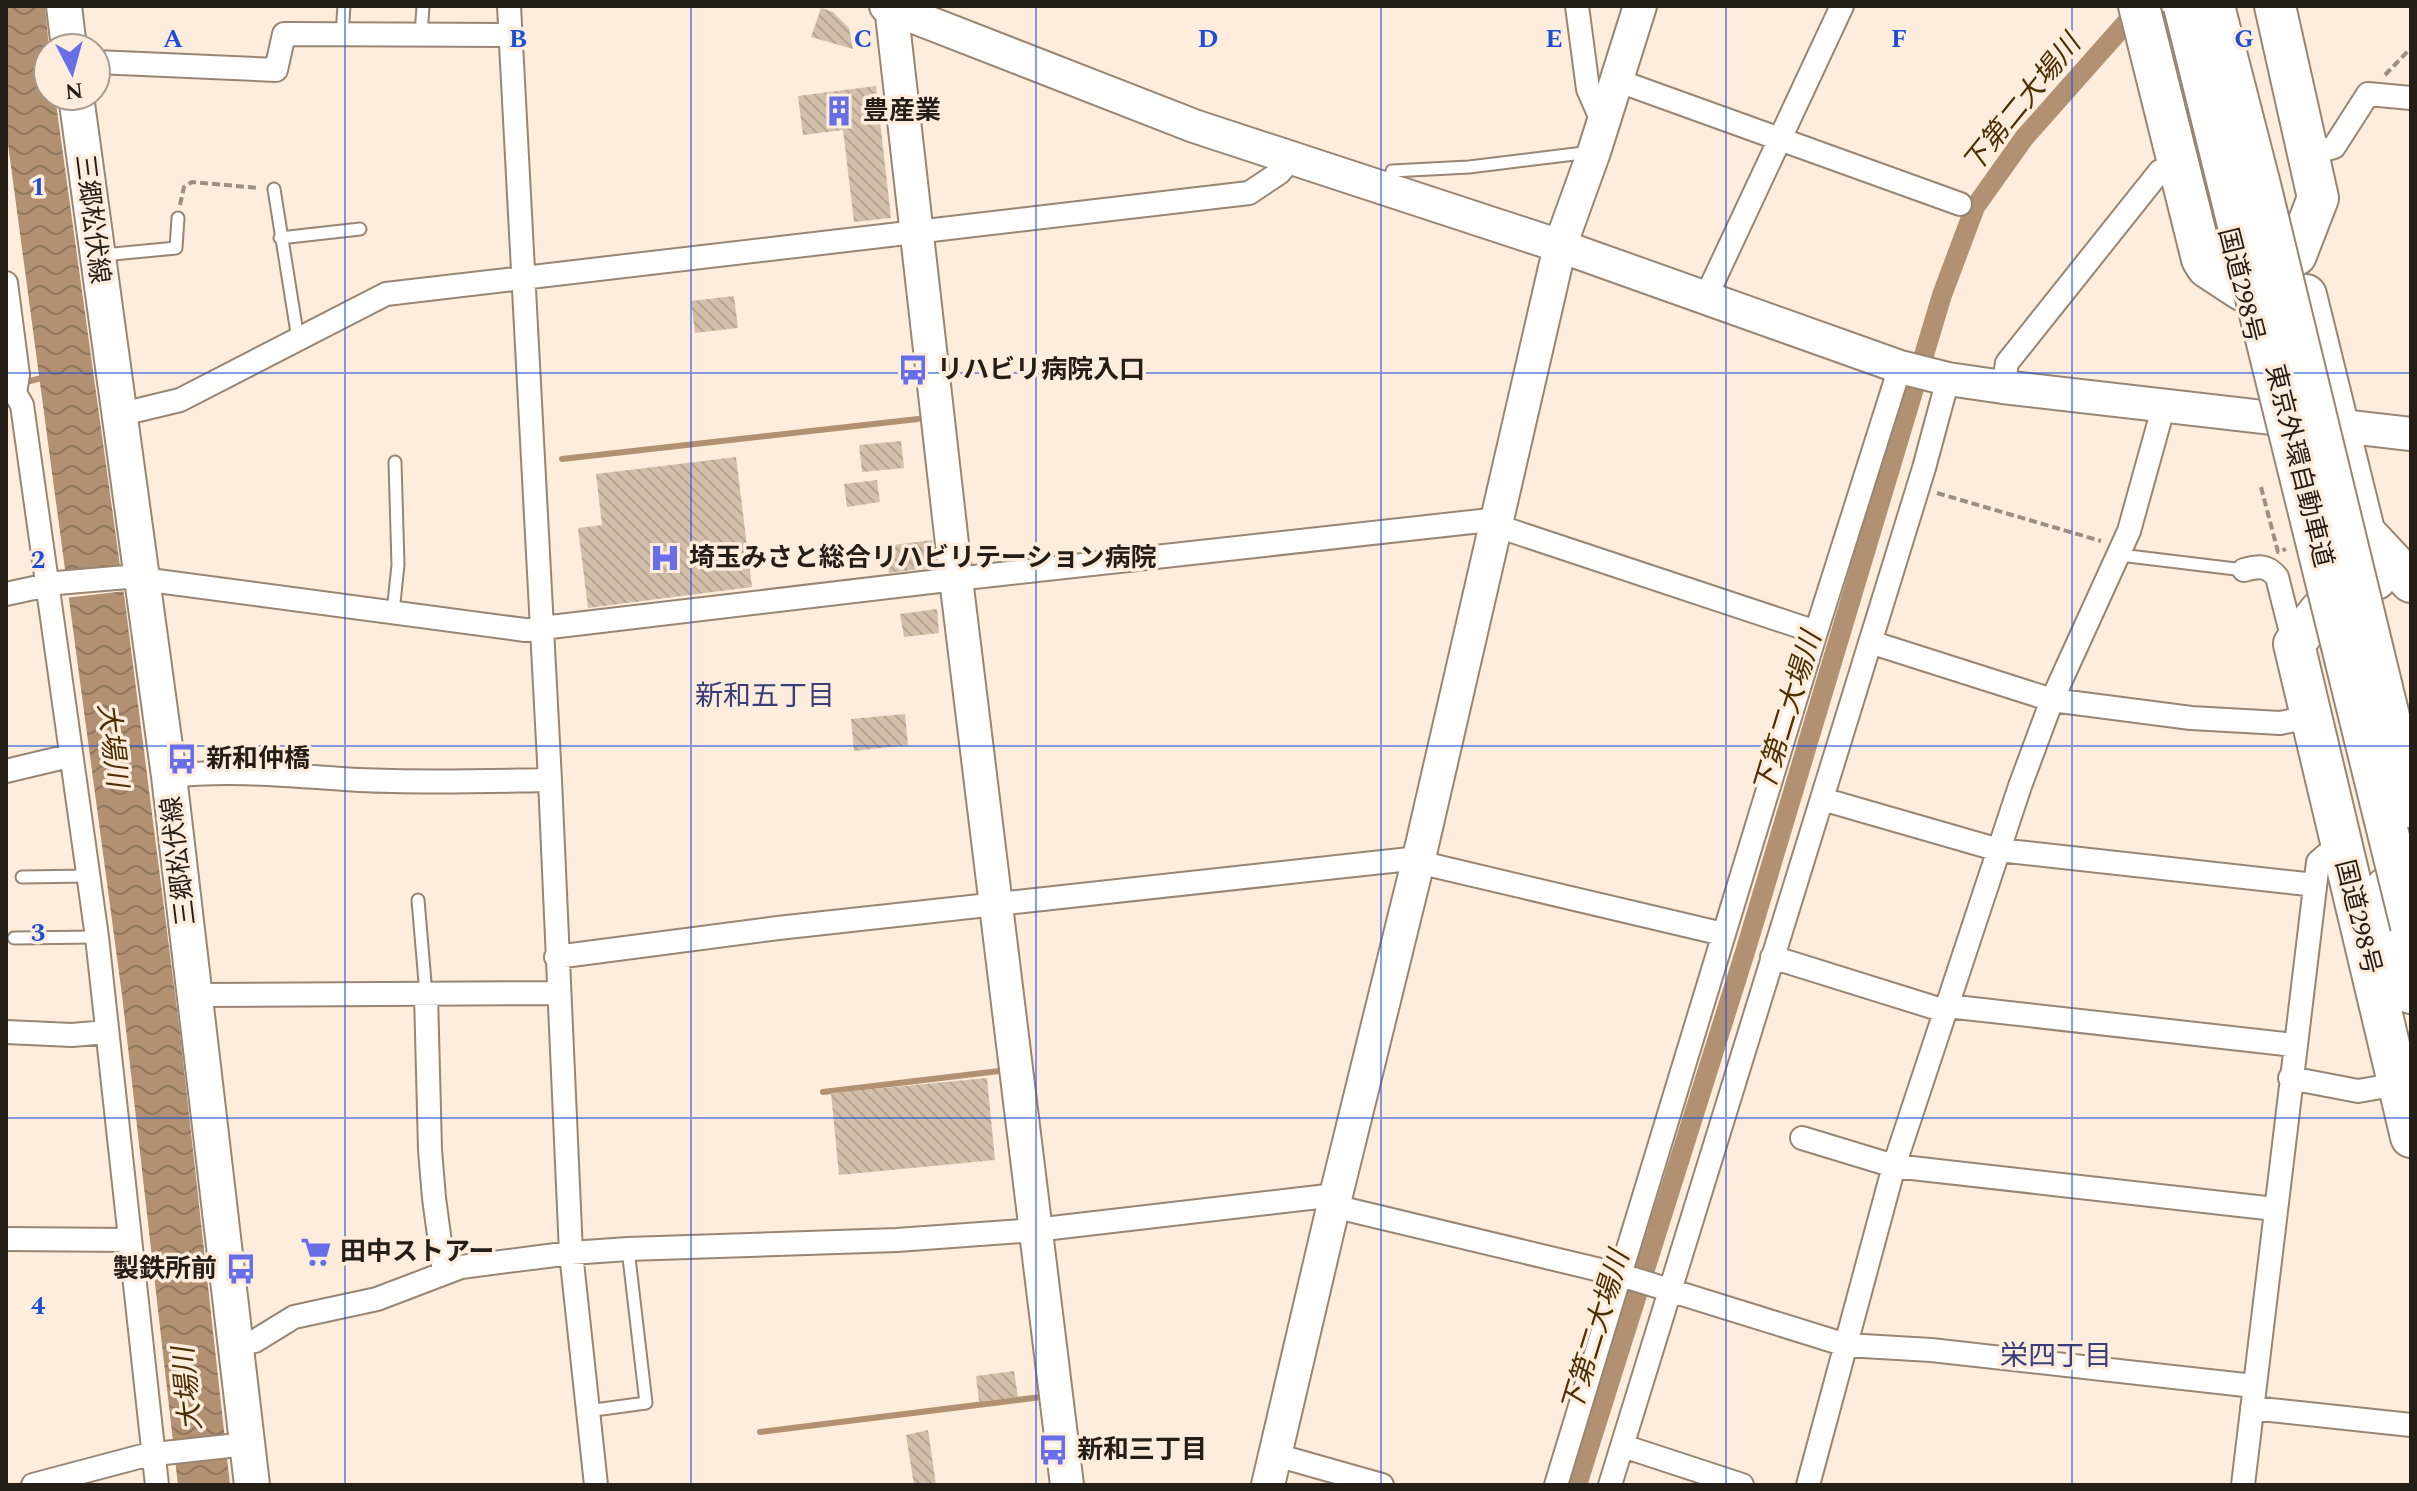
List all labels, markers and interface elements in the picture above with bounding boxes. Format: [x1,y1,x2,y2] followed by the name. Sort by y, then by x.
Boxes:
[163,19,183,59] text: A
[509,19,527,59] text: B
[854,19,872,59] text: C
[1198,19,1218,59] text: D
[1545,19,1563,59] text: E
[1891,19,1907,59] text: F
[2234,19,2254,59] text: G
[1952,23,2093,183] water label: 下第二大場川
[32,32,112,112] north arrow
[63,73,85,108] text: N
[863,91,941,131] place label: 豊産業
[822,94,856,128] building icon: 豊産業
[64,152,120,286] street label: 三郷松伏線
[31,167,45,207] text: 1
[2207,223,2275,347] street label: 国道298号
[937,350,1145,390] place label: リハビリ病院入口
[896,353,930,387] bus stop icon: リハビリ病院入口
[2254,360,2344,572] street label: 東京外環自動車道
[689,538,1156,578] place label: 埼玉みさと総合リハビリテーション病院
[31,540,45,580] text: 2
[648,541,682,575] hospital icon: 埼玉みさと総合リハビリテーション病院
[1743,624,1834,800] water label: 下第二大場川
[695,675,835,718] district label: 新和五丁目
[86,701,139,792] water label: 大場川
[206,739,310,779] place label: 新和仲橋
[165,742,199,776] bus stop icon: 新和仲橋
[151,794,207,928] street label: 三郷松伏線
[2324,855,2392,979] street label: 国道298号
[31,913,45,953] text: 3
[340,1232,494,1272] place label: 田中ストアー
[299,1235,333,1269] supermarket icon: 田中ストアー
[1551,1243,1642,1419] water label: 下第二大場川
[113,1249,217,1289] place label: 製鉄所前
[224,1252,258,1286] bus stop icon: 製鉄所前
[31,1286,46,1326] text: 4
[2000,1335,2112,1378] district label: 栄四丁目
[162,1342,214,1433] water label: 大場川
[1077,1430,1207,1470] place label: 新和三丁目
[1036,1433,1070,1467] bus stop icon: 新和三丁目

